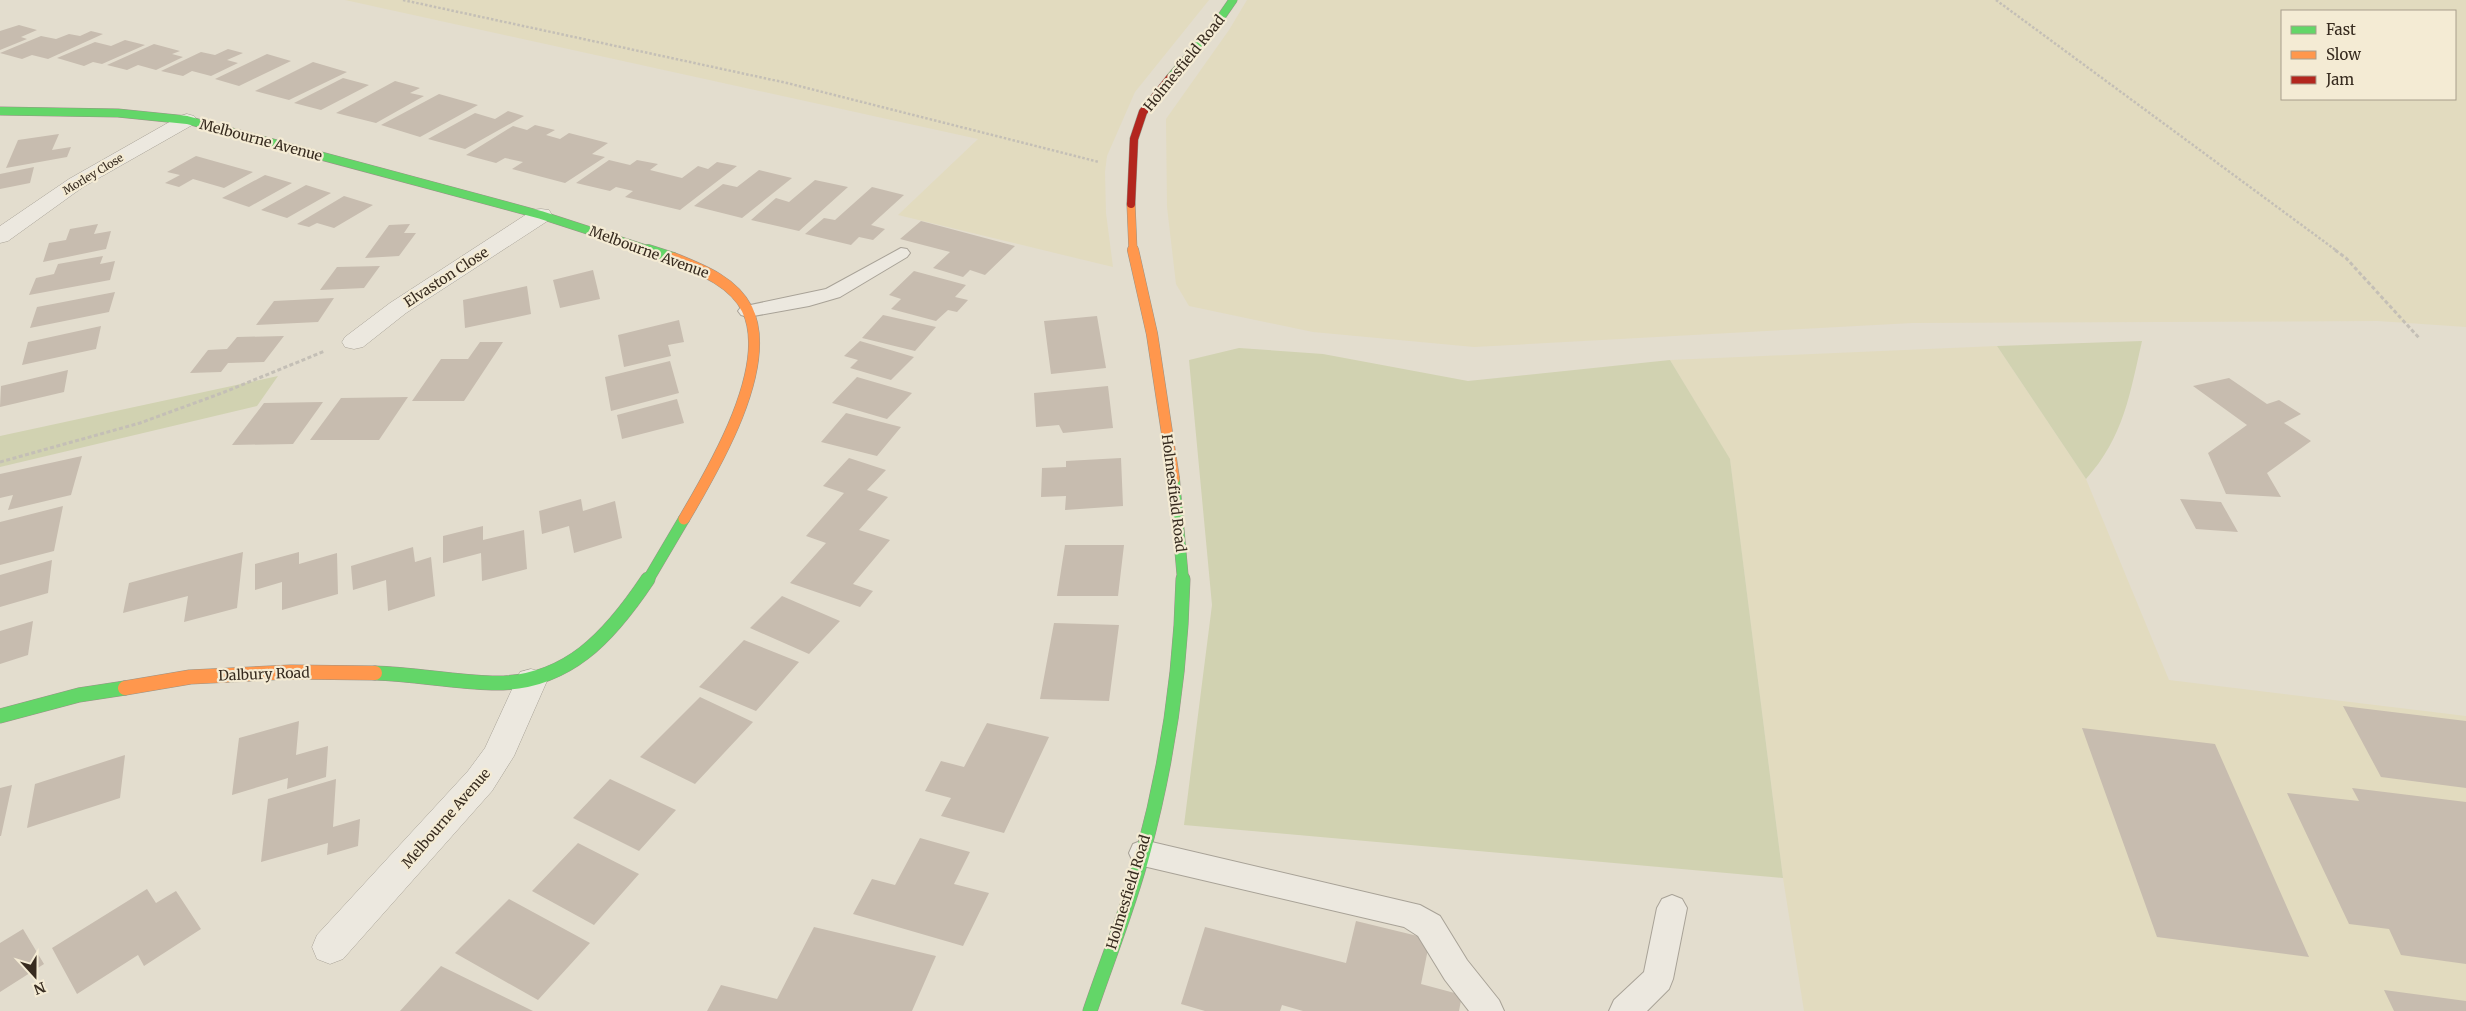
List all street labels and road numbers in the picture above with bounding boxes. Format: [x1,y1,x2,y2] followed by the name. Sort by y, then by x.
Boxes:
[1140,11,1229,115] street label: Holmesfield Road
[198,115,324,165] street label: Melbourne Avenue
[60,150,126,198] street label: Morley Close
[587,222,711,282] street label: Melbourne Avenue
[400,243,492,311] street label: Elvaston Close
[1158,433,1190,554] street label: Holmesfield Road
[218,663,311,685] street label: Dalbury Road
[398,764,494,872] street label: Melbourne Avenue
[1102,832,1154,951] street label: Holmesfield Road

